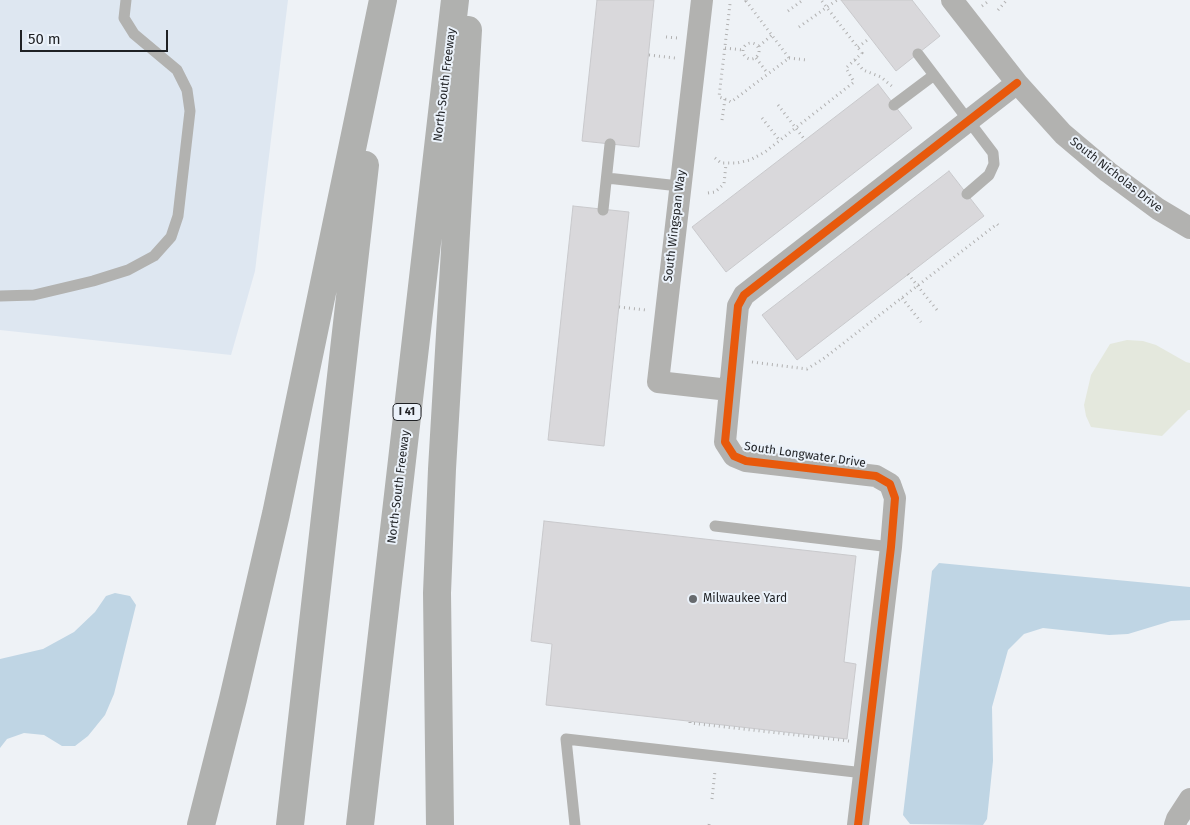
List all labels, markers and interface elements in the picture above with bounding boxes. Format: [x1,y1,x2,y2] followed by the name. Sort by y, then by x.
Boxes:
[22,20,170,52] scale bar
[431,27,459,143] street label: North-South Freeway
[28,30,61,48] text: 50 m
[1067,134,1165,216] street label: South Nicholas Drive
[661,169,689,283] street label: South Wingspan Way
[393,404,421,421] road number: I 41
[385,429,413,545] street label: North-South Freeway
[743,439,867,471] street label: South Longwater Drive
[703,592,787,606] place label: Milwaukee Yard
[687,593,699,605] marker: Milwaukee Yard

